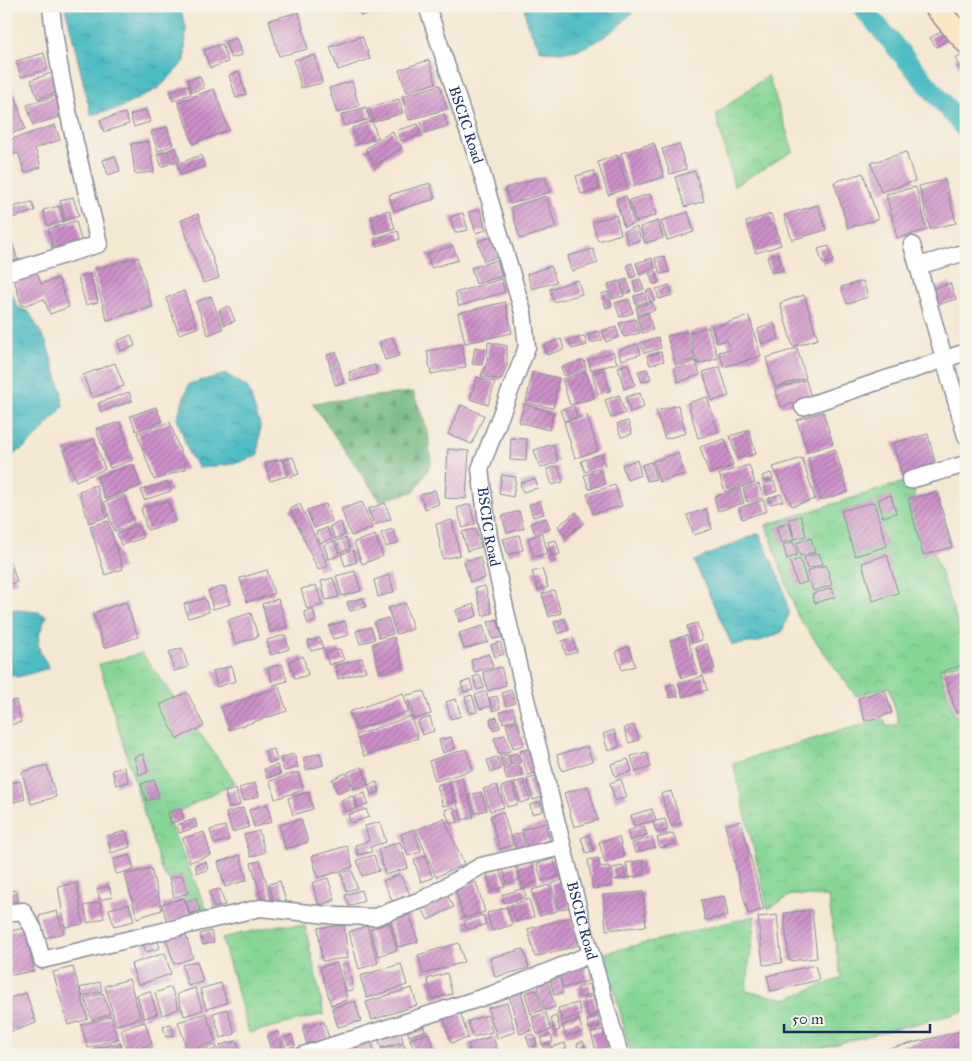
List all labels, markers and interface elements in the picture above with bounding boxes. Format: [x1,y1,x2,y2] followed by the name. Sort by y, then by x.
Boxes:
[445,84,487,166] street label: BSCIC Road
[473,486,505,569] street label: BSCIC Road
[563,879,601,962] street label: BSCIC Road
[784,1001,931,1033] scale bar
[792,1010,824,1028] text: 50 m

